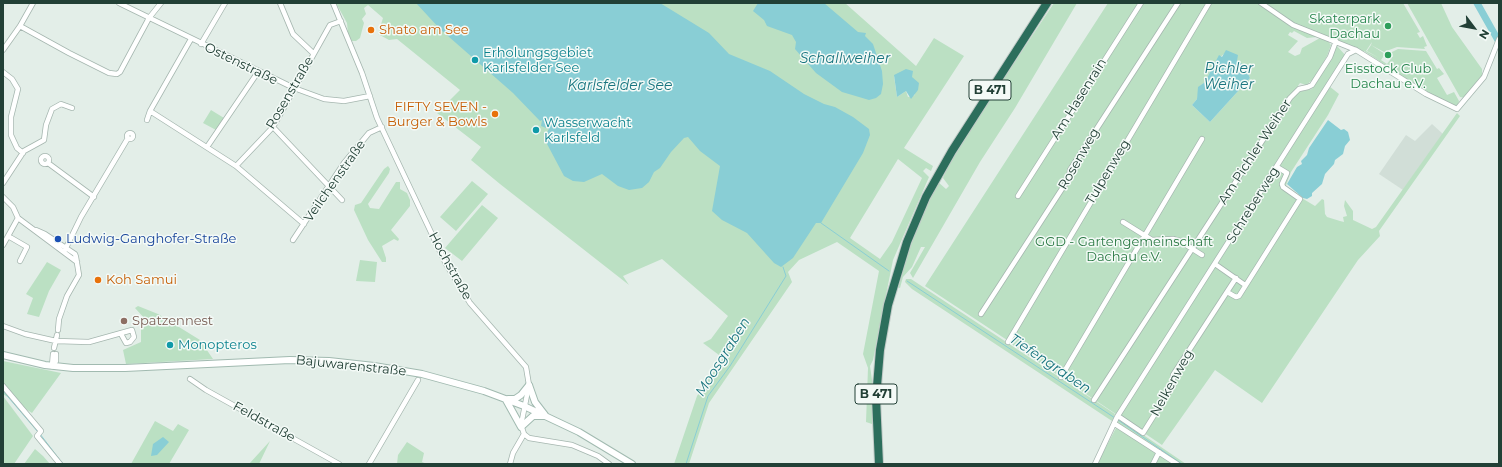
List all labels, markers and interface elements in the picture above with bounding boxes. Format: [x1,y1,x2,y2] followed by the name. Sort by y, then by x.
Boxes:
[1454,8,1494,48] north arrow
[1309,11,1380,42] place label: Skaterpark Dachau
[1383,21,1393,31] marker: Skaterpark Dachau
[379,22,469,38] place label: Shato am See
[366,25,376,35] marker: Shato am See
[1476,27,1492,42] text: N
[202,40,280,88] street label: Ostenstraße
[483,45,592,76] place label: Erholungsgebiet Karlsfelder See
[1383,50,1393,60] marker: Eisstock Club Dachau e.V.
[800,51,890,67] water label: Schallweiher
[263,54,317,132] street label: Rosenstraße
[470,55,480,65] marker: Erholungsgebiet Karlsfelder See
[1048,56,1110,142] street label: Am Hasenrain
[1204,61,1254,94] water label: Pichler Weiher
[1345,61,1431,92] place label: Eisstock Club Dachau e.V.
[568,78,672,94] water label: Karlsfelder See
[969,80,1011,100] road number: B 471
[1215,96,1295,208] street label: Am Pichler Weiher
[387,99,487,130] place label: FIFTY SEVEN - Burger & Bowls
[490,109,500,119] marker: FIFTY SEVEN - Burger & Bowls
[544,115,631,146] place label: Wasserwacht Karlsfeld
[531,125,541,135] marker: Wasserwacht Karlsfeld
[1055,125,1103,193] street label: Rosenweg
[301,137,369,225] street label: Veilchenstraße
[1083,137,1133,207] street label: Tulpenweg
[1223,164,1283,246] street label: Schreberweg
[425,229,475,303] street label: Hochstraße
[66,231,236,247] place label: Ludwig-Ganghofer-Straße
[53,234,63,244] marker: Ludwig-Ganghofer-Straße
[1035,234,1213,265] park label: GGD - Gartengemeinschaft Dachau e.V.
[106,272,177,288] place label: Koh Samui
[93,275,103,285] marker: Koh Samui
[132,313,213,329] place label: Spatzennest
[692,315,754,399] water label: Moosgraben
[119,316,129,326] marker: Spatzennest
[1006,331,1094,397] water label: Tiefengraben
[178,337,257,353] place label: Monopteros
[165,340,175,350] marker: Monopteros
[1147,347,1197,419] street label: Nelkenweg
[295,352,407,380] street label: Bajuwarenstraße
[855,384,897,404] road number: B 471
[230,399,298,445] street label: Feldstraße

